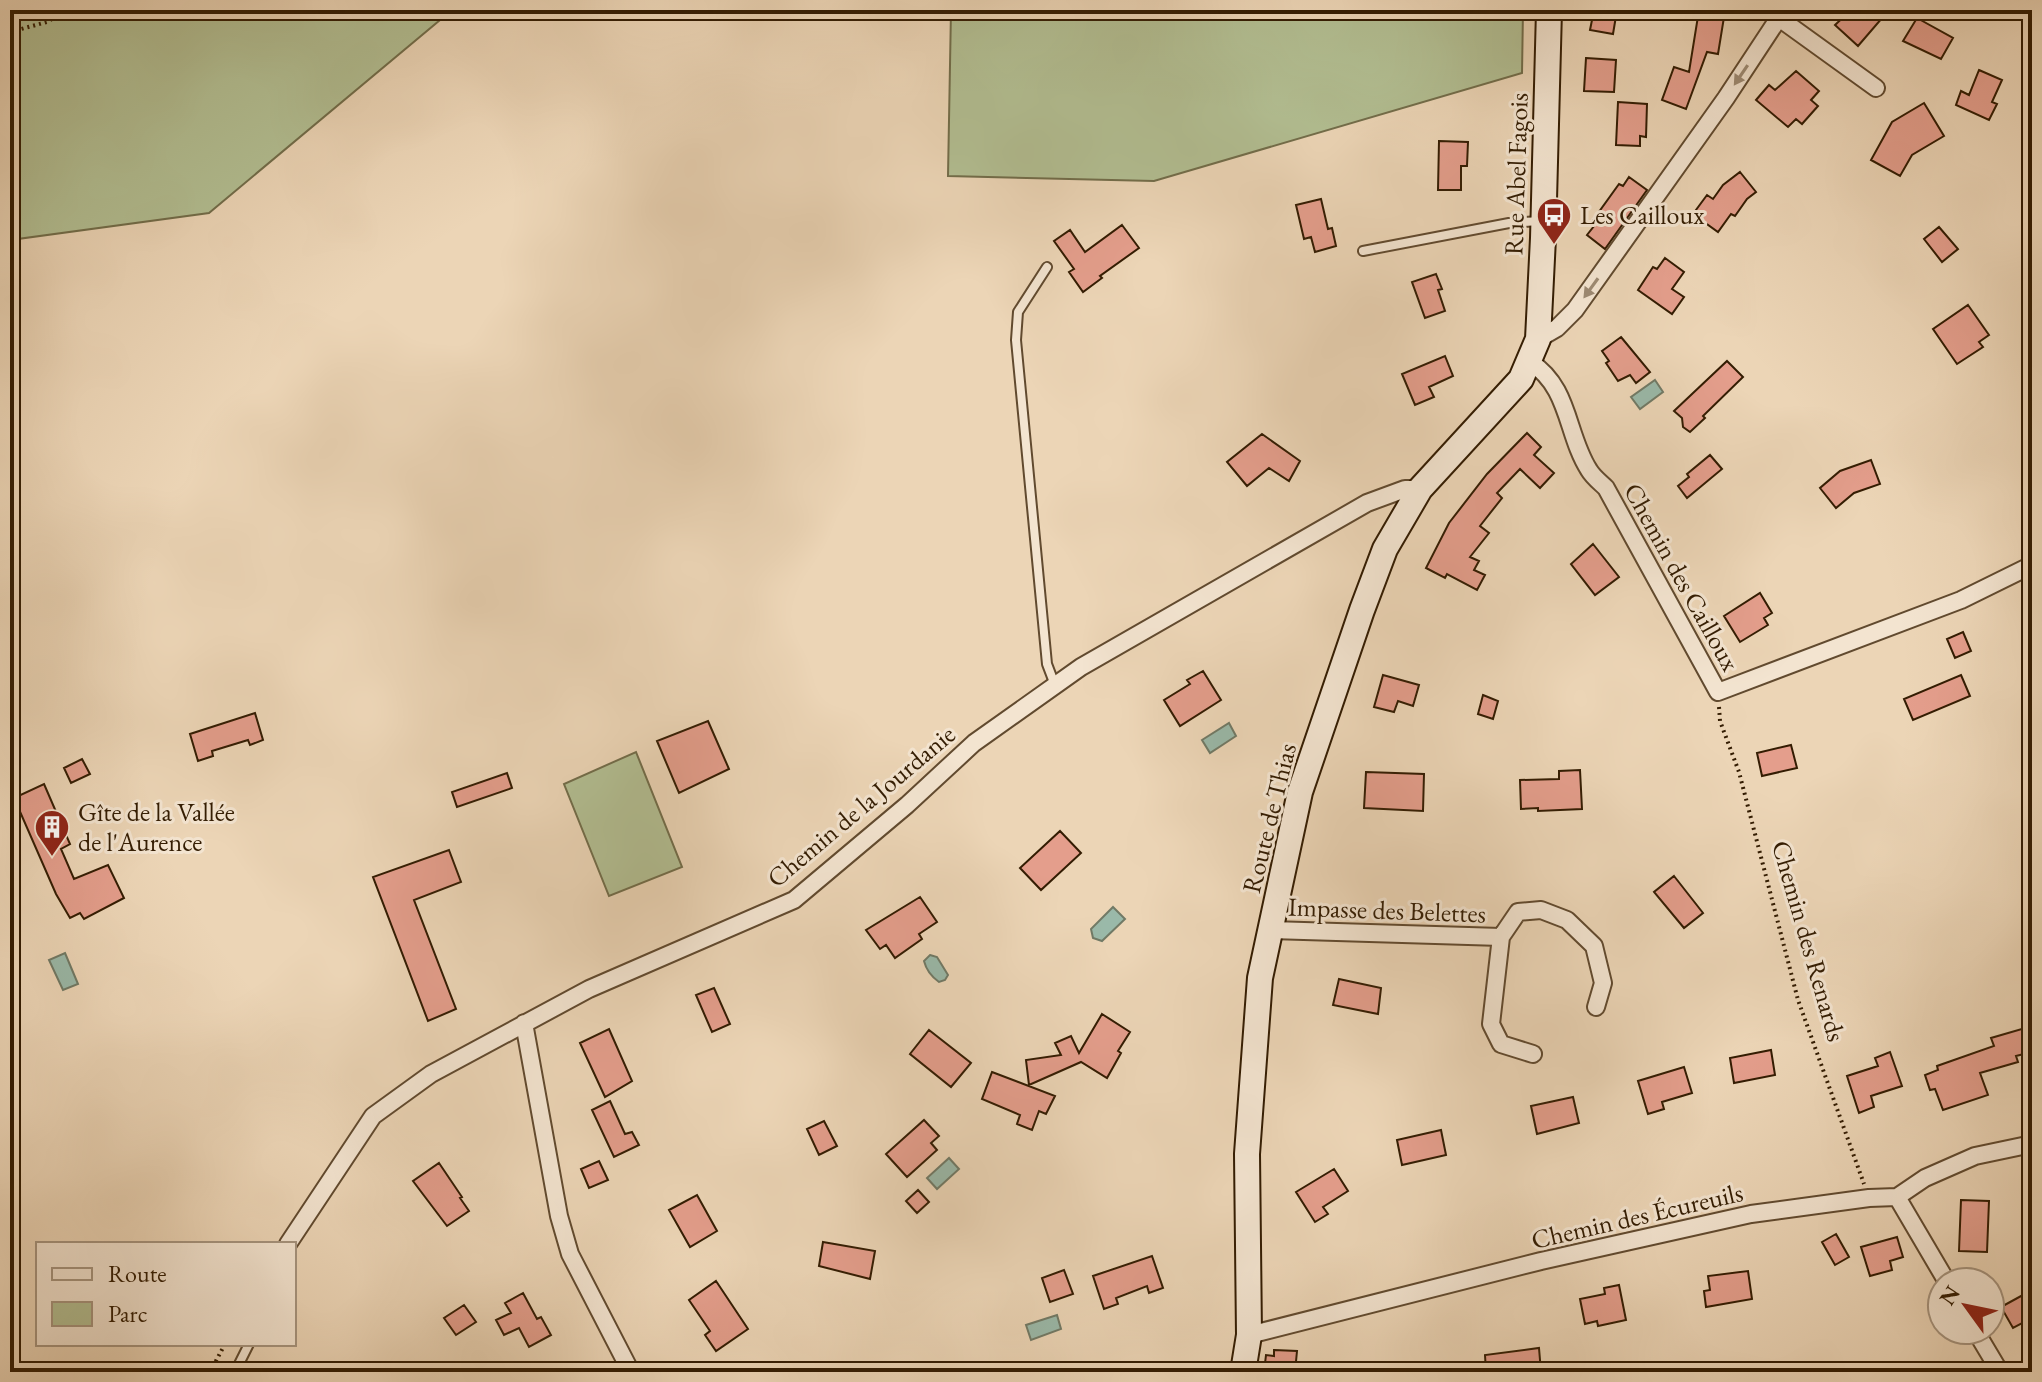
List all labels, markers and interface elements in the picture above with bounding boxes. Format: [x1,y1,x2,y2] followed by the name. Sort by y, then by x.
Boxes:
[1734,65,1749,86] one-way arrow
[1496,92,1536,256] street label: Rue Abel Fagois
[1535,196,1573,246] bus stop icon: Les Cailloux
[1580,198,1705,232] place label: Les Cailloux
[1584,277,1599,298] one-way arrow
[1616,477,1748,678] street label: Chemin des Cailloux
[760,717,962,895] street label: Chemin de la Jourdanie
[1234,740,1304,896] street label: Route de Thias
[78,795,235,859] place label: Gîte de la Vallée de l'Aurence
[33,808,71,858] building icon: Gîte de la Vallée de l'Aurence
[1764,837,1854,1045] street label: Chemin des Renards
[1287,890,1487,930] street label: Impasse des Belettes
[1528,1175,1746,1257] street label: Chemin des Écureuils
[36,1242,296,1346] legend
[108,1258,167,1289] text: Route
[1926,1266,2006,1346] north arrow
[1933,1280,1967,1311] text: N
[108,1298,147,1329] text: Parc

